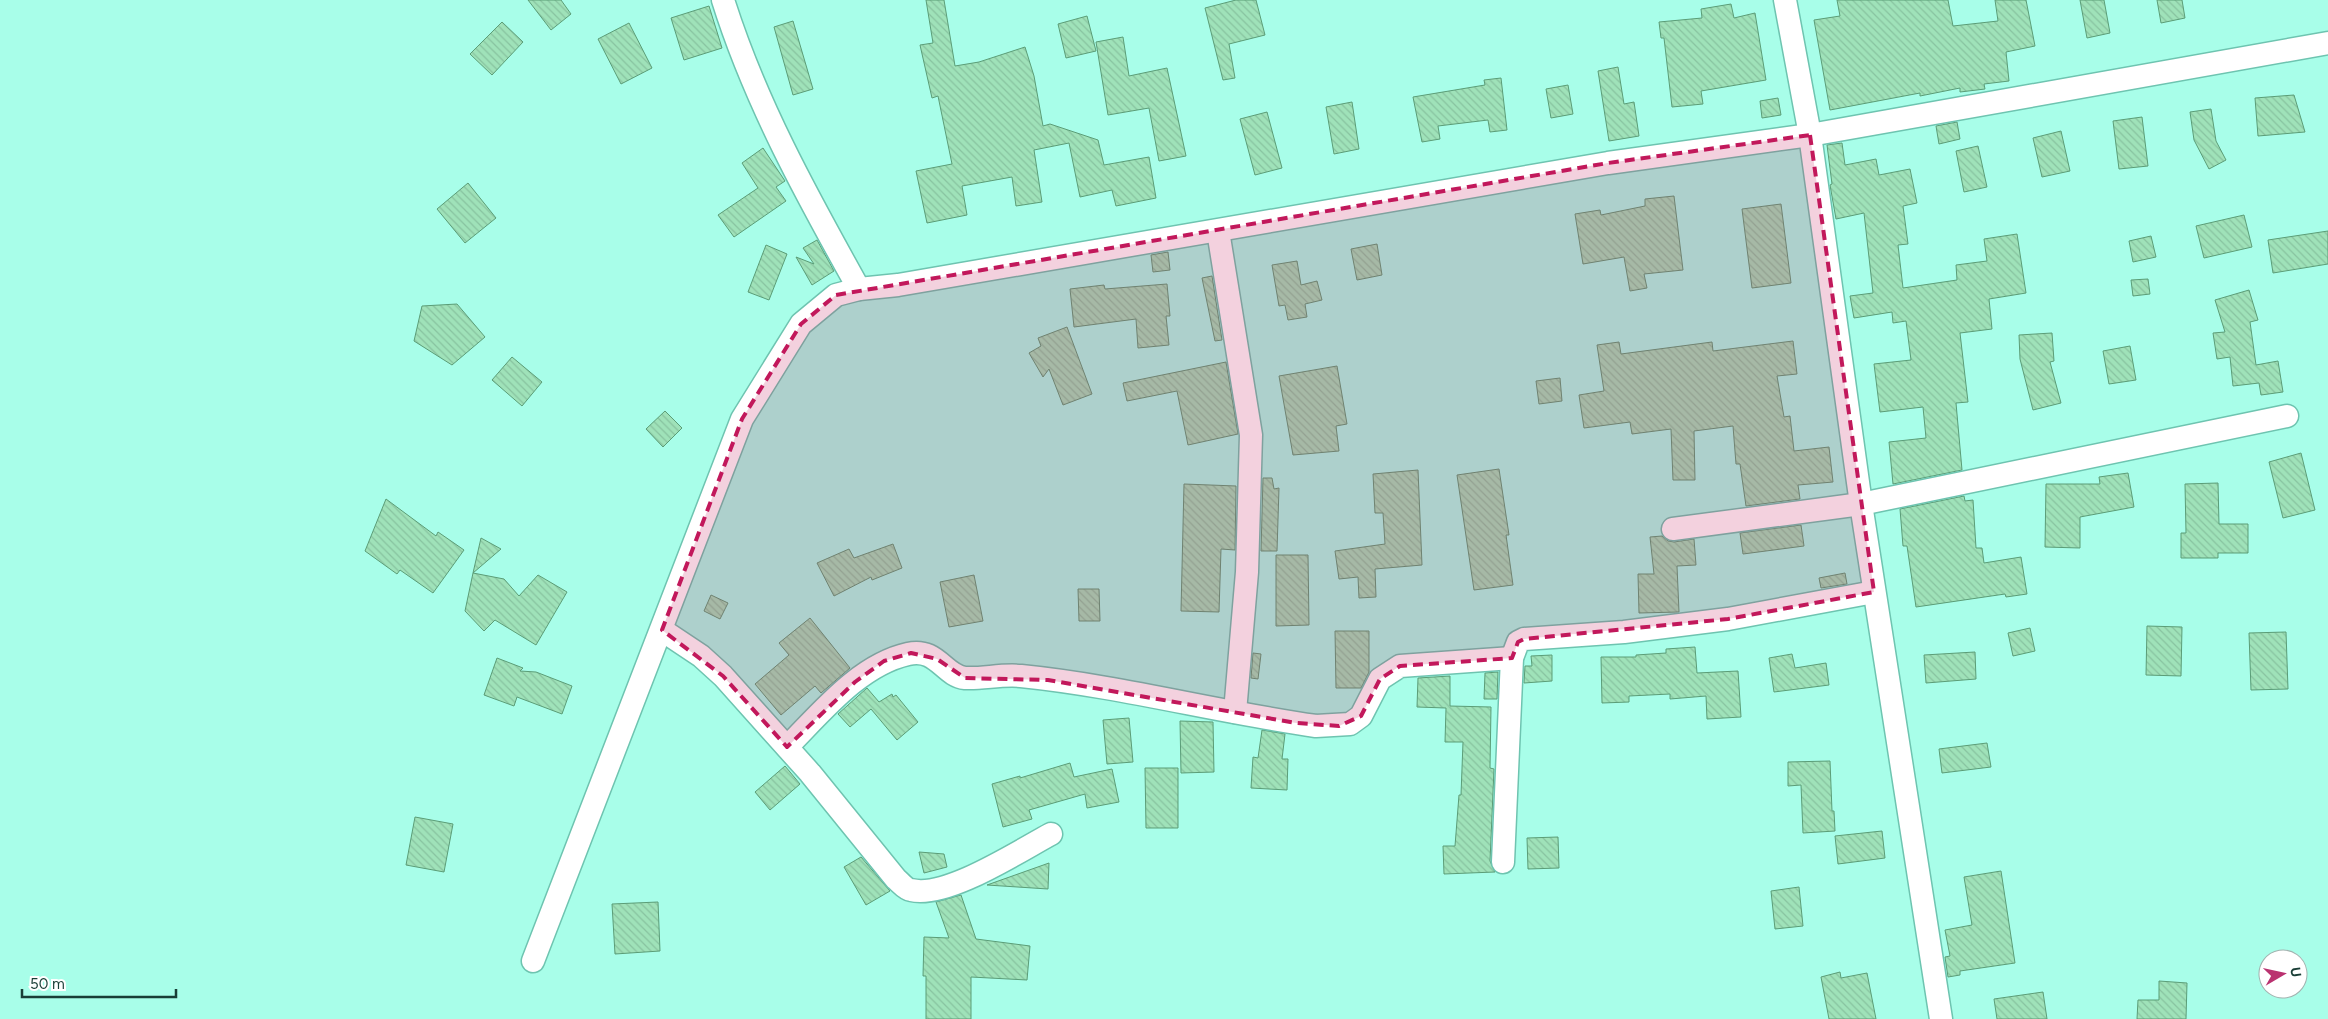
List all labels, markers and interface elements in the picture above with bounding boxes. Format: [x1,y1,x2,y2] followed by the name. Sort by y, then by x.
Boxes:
[2258,949,2308,999] north arrow
[22,966,176,998] scale bar
[2286,966,2305,978] text: U
[30,975,65,993] text: 50 m

